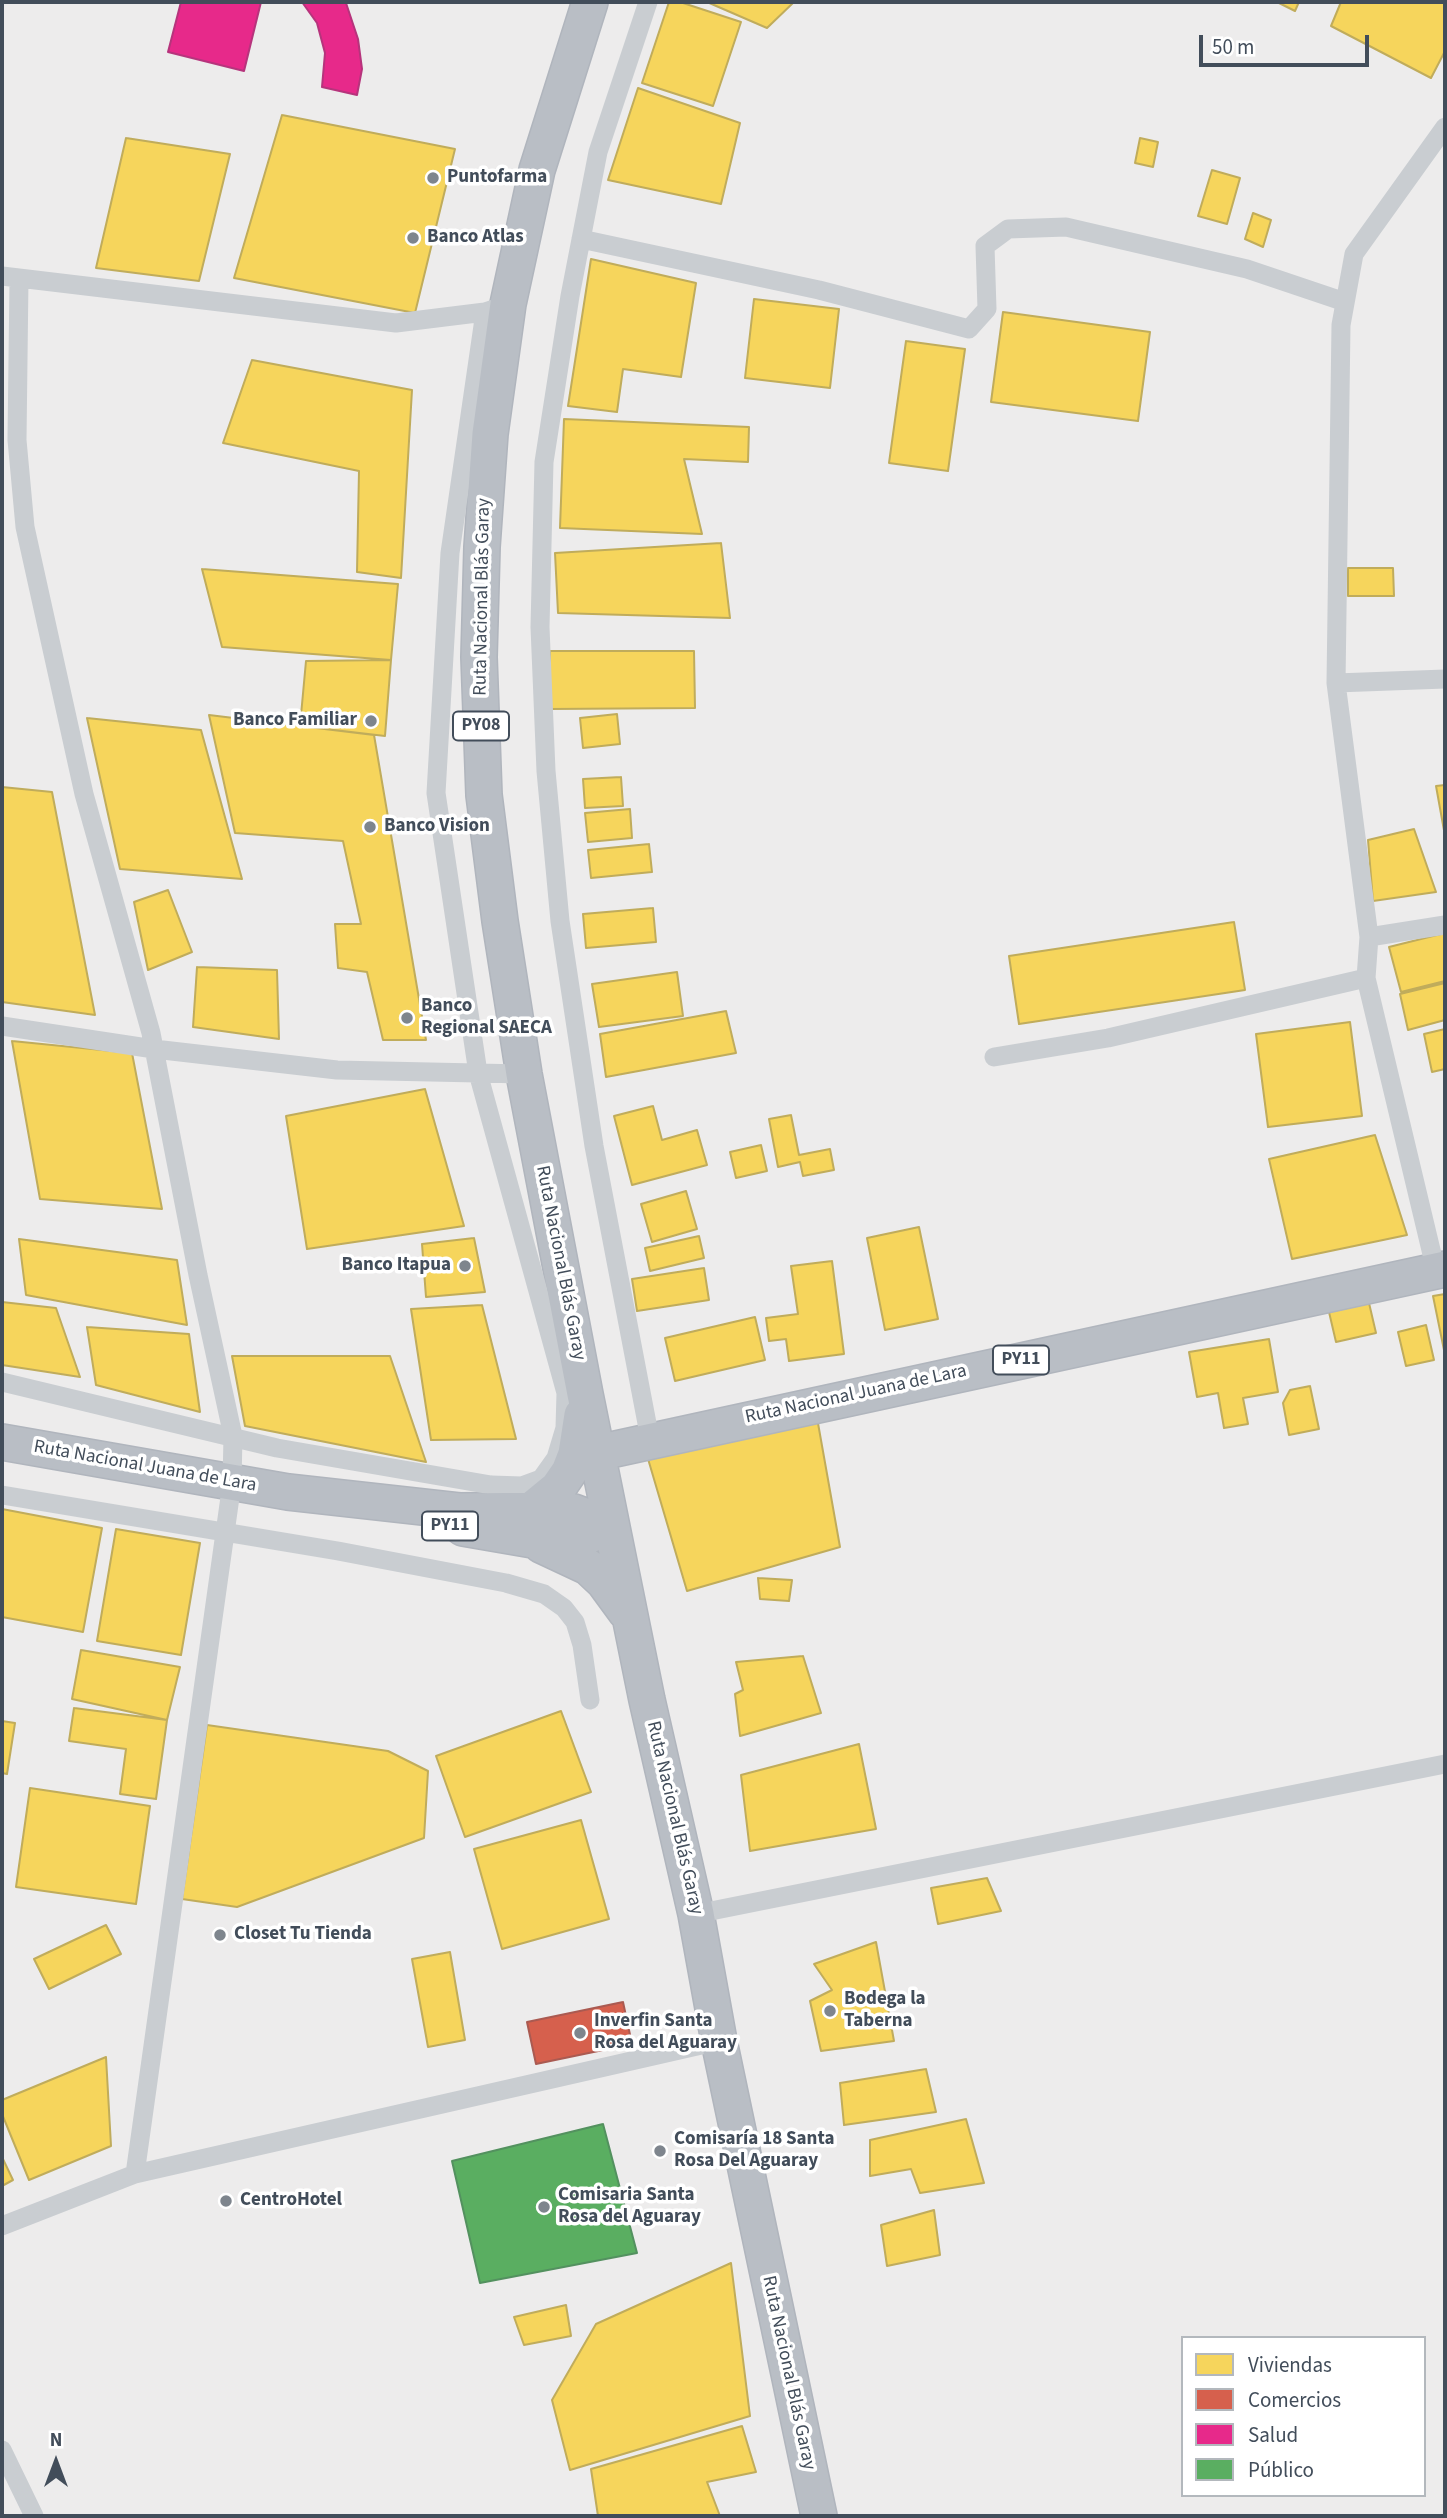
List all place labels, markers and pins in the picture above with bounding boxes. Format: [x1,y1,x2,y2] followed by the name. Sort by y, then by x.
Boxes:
[447,167,547,189] place label: Puntofarma
[425,170,441,186] marker: Puntofarma
[427,227,524,249] place label: Banco Atlas
[405,230,421,246] marker: Banco Atlas
[233,710,357,732] place label: Banco Familiar
[363,713,379,729] marker: Banco Familiar
[384,816,490,838] place label: Banco Vision
[362,819,378,835] marker: Banco Vision
[421,996,552,1040] place label: Banco Regional SAECA
[399,1010,415,1026] marker: Banco Regional SAECA
[342,1255,451,1277] place label: Banco Itapua
[457,1258,473,1274] marker: Banco Itapua
[234,1924,372,1946] place label: Closet Tu Tienda
[212,1927,228,1943] marker: Closet Tu Tienda
[844,1989,926,2033] place label: Bodega la Taberna
[822,2003,838,2019] marker: Bodega la Taberna
[594,2011,737,2055] place label: Inverfin Santa Rosa del Aguaray
[572,2025,588,2041] marker: Inverfin Santa Rosa del Aguaray
[674,2129,834,2173] place label: Comisaría 18 Santa Rosa Del Aguaray
[652,2143,668,2159] marker: Comisaría 18 Santa Rosa Del Aguaray
[558,2185,701,2229] place label: Comisaria Santa Rosa del Aguaray
[240,2190,342,2212] place label: CentroHotel
[218,2193,234,2209] marker: CentroHotel
[536,2199,552,2215] marker: Comisaria Santa Rosa del Aguaray

